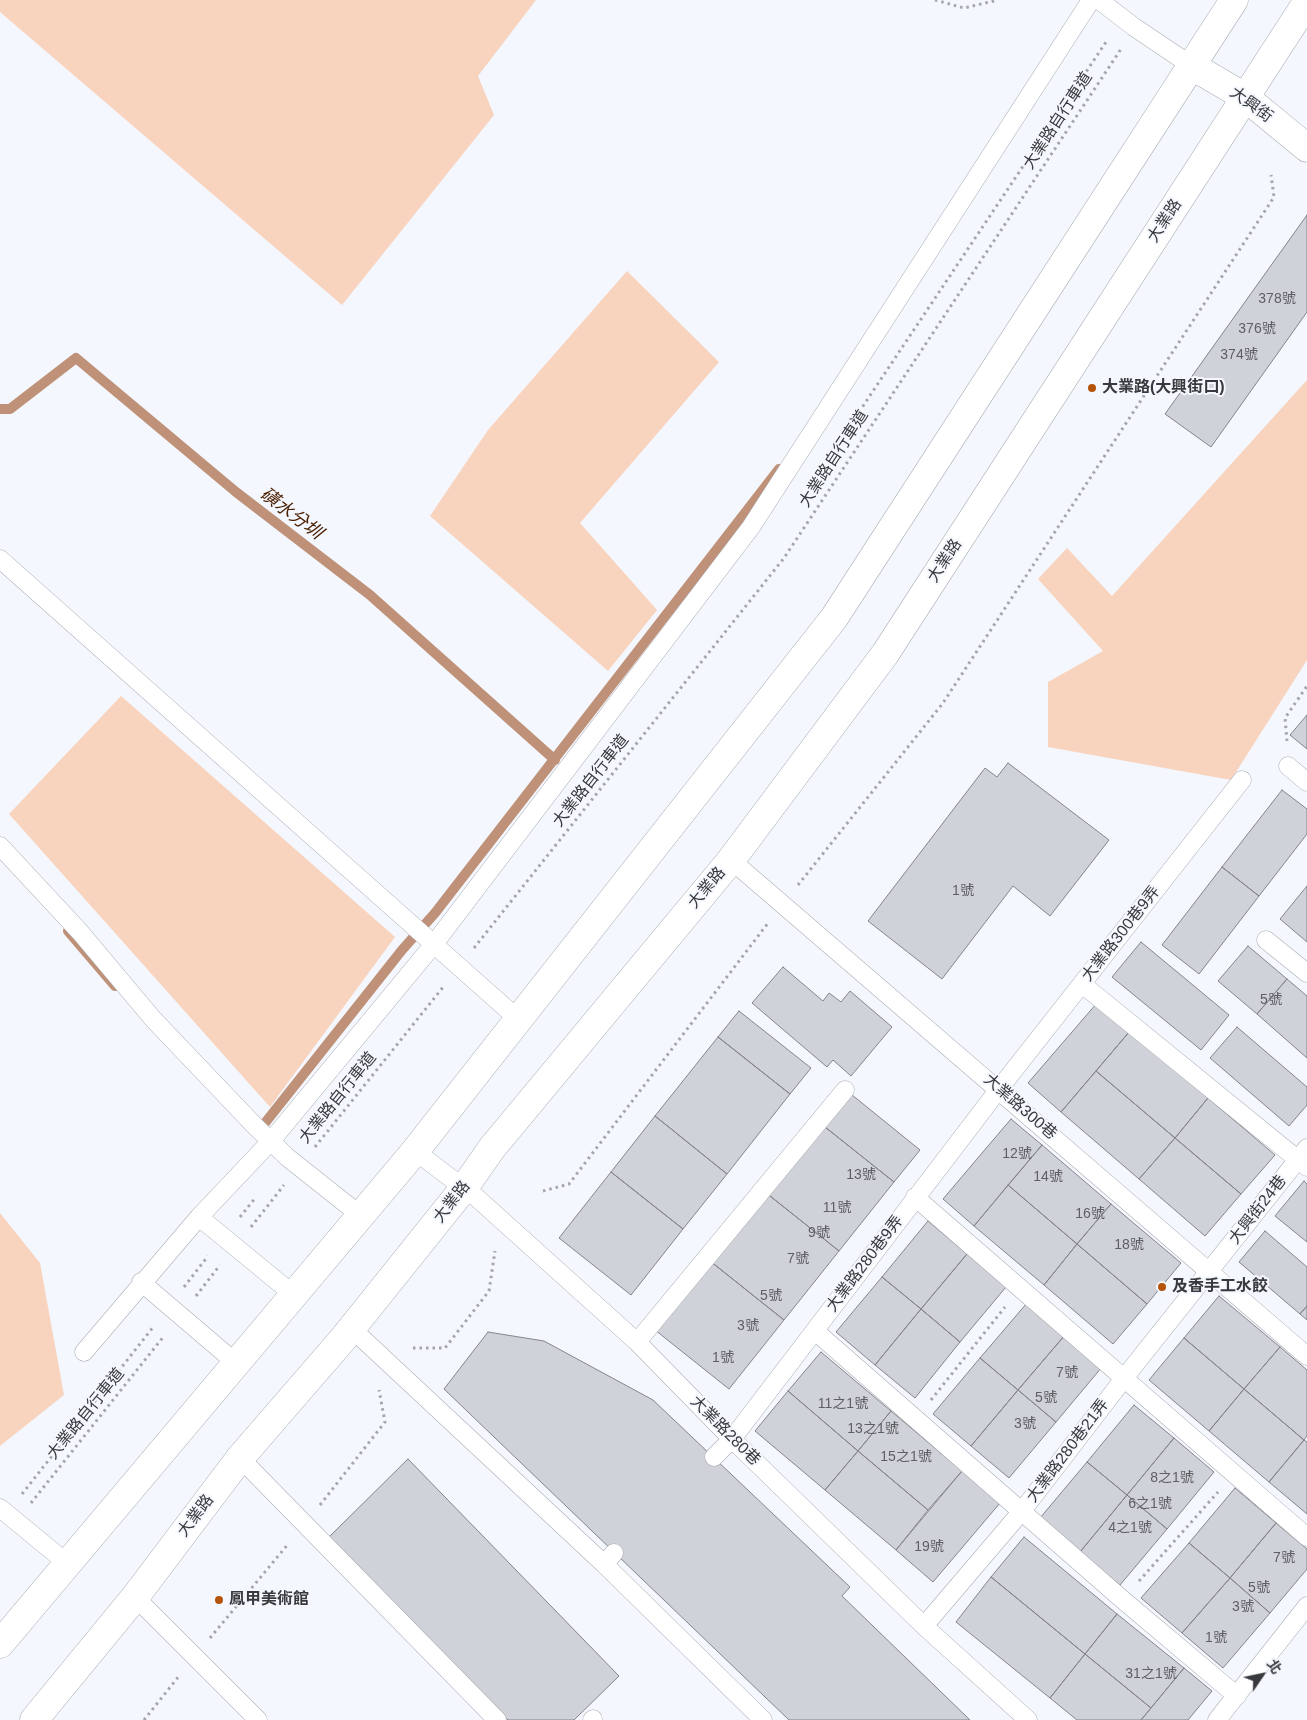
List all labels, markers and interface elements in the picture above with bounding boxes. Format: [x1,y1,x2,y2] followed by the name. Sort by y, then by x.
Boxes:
[1019,69,1097,173] street label: 大業路自行車道
[1226,83,1276,127] street label: 大興街
[1144,196,1186,246] street label: 大業路
[1258,291,1296,307] house number: 378號
[1238,321,1276,337] house number: 376號
[1220,347,1258,363] house number: 374號
[1102,378,1225,398] place label: 大業路(大興街口)
[1086,382,1098,394] marker: 大業路(大興街口)
[795,407,873,511] street label: 大業路自行車道
[256,484,326,544] water label: 磺水分圳
[924,536,966,586] street label: 大業路
[549,731,633,831] street label: 大業路自行車道
[684,863,730,913] street label: 大業路
[952,883,974,899] house number: 1號
[1078,883,1164,985] street label: 大業路300巷9弄
[1260,992,1282,1008] house number: 5號
[295,1048,381,1148] street label: 大業路自行車道
[979,1070,1061,1144] street label: 大業路300巷
[1002,1146,1032,1162] house number: 12號
[846,1167,876,1183] house number: 13號
[1033,1169,1063,1185] house number: 14號
[1225,1172,1291,1248] street label: 大興街24巷
[430,1177,474,1227] street label: 大業路
[823,1200,851,1216] house number: 11號
[1075,1206,1105,1222] house number: 16號
[823,1212,907,1316] street label: 大業路280巷9弄
[808,1225,830,1241] house number: 9號
[1114,1237,1144,1253] house number: 18號
[787,1251,809,1267] house number: 7號
[1172,1277,1268,1297] place label: 及香手工水餃
[1156,1281,1168,1293] marker: 及香手工水餃
[760,1288,782,1304] house number: 5號
[737,1318,759,1334] house number: 3號
[712,1350,734,1366] house number: 1號
[43,1364,129,1464] street label: 大業路自行車道
[1056,1365,1078,1381] house number: 7號
[1035,1390,1057,1406] house number: 5號
[686,1392,764,1470] street label: 大業路280巷
[818,1396,868,1412] house number: 11之1號
[1023,1396,1113,1506] street label: 大業路280巷21弄
[1014,1416,1036,1432] house number: 3號
[847,1421,899,1437] house number: 13之1號
[880,1449,932,1465] house number: 15之1號
[1150,1470,1194,1486] house number: 8之1號
[174,1491,218,1541] street label: 大業路
[1128,1496,1172,1512] house number: 6之1號
[1108,1520,1152,1536] house number: 4之1號
[914,1539,944,1555] house number: 19號
[1273,1550,1295,1566] house number: 7號
[1248,1580,1270,1596] house number: 5號
[229,1590,309,1610] place label: 鳳甲美術館
[213,1594,225,1606] marker: 鳳甲美術館
[1232,1599,1254,1615] house number: 3號
[1205,1630,1227,1646] house number: 1號
[1237,1650,1287,1700] north arrow
[1264,1656,1285,1677] text: 北
[1125,1666,1177,1682] house number: 31之1號

